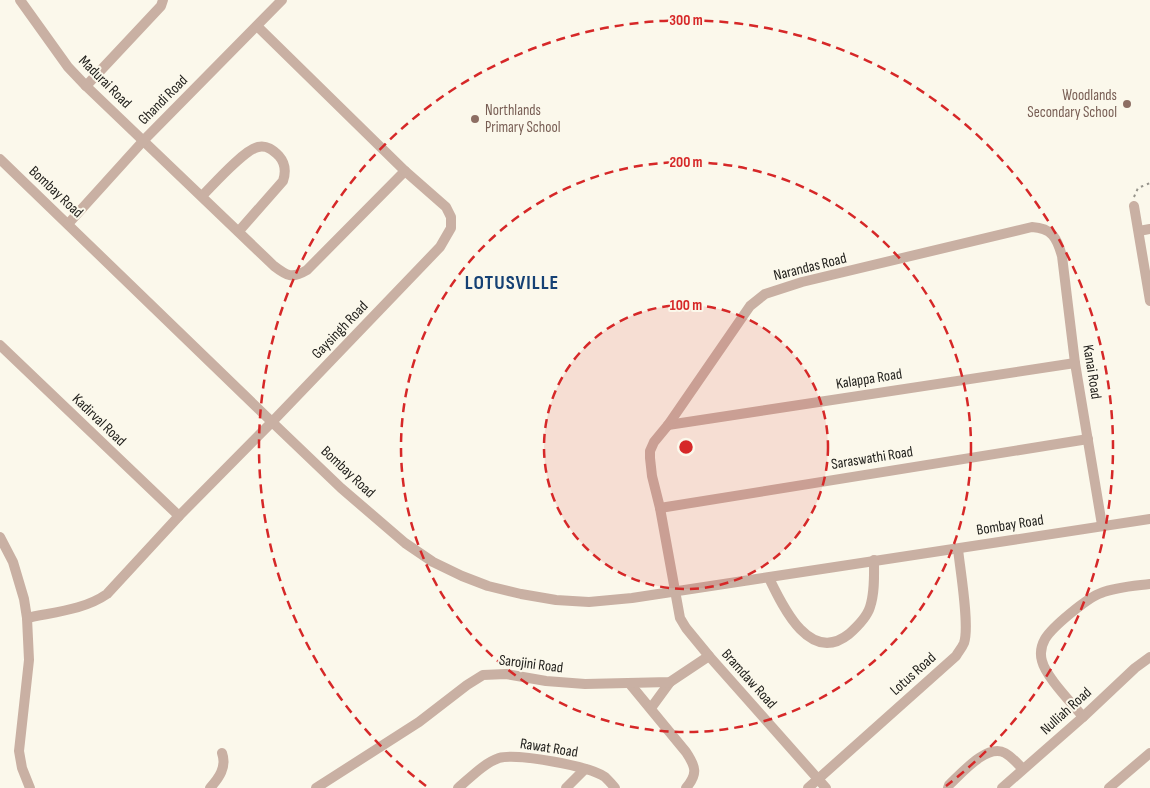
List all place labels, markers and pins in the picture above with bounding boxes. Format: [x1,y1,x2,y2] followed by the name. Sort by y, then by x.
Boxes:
[1027,86,1117,122] place label: Woodlands Secondary School
[1121,98,1133,110] marker: Woodlands Secondary School
[485,101,561,137] place label: Northlands Primary School
[469,113,481,125] marker: Northlands Primary School
[677,438,695,456] centre of rings

